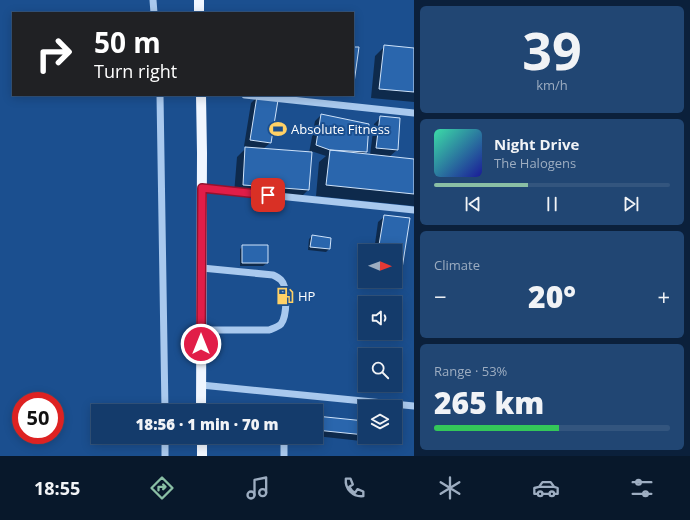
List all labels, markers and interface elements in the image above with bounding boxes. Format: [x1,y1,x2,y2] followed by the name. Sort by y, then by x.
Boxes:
[522,14,582,85] text: 39
[94,23,161,61] text: 50 m
[28,28,80,80] icon: right
[94,59,177,83] text: Turn right
[536,76,568,94] text: km/h
[268,119,288,139] sports icon: Absolute Fitness
[291,120,390,138] place label: Absolute Fitness
[494,134,579,154] text: Night Drive
[494,154,576,172] text: The Halogens
[251,178,285,212] pin
[257,184,279,206] icon: arrive
[462,193,484,215] icon: previous
[541,193,563,215] icon: pause
[620,193,642,215] icon: next
[358,244,402,288] north arrow
[358,244,402,444] map controls
[434,256,480,274] text: Climate
[528,276,576,317] text: 20°
[434,281,447,311] text: −
[657,281,670,311] text: +
[275,286,295,306] fuel station icon: HP
[298,287,316,305] place label: HP
[358,296,402,340] button: sound
[180,323,222,365] position arrow
[358,348,402,392] button: search
[434,362,507,380] text: Range · 53%
[434,382,544,423] text: 265 km
[12,392,64,444] speed limit sign: 50
[358,400,402,444] button: layers
[136,414,278,434] text: 18:56 · 1 min · 70 m
[148,474,176,502] icon: directions
[244,474,272,502] icon: music
[340,474,368,502] icon: phone
[436,474,464,502] icon: climate
[532,474,560,502] icon: car
[628,474,656,502] icon: filters
[34,476,80,500] text: 18:55

